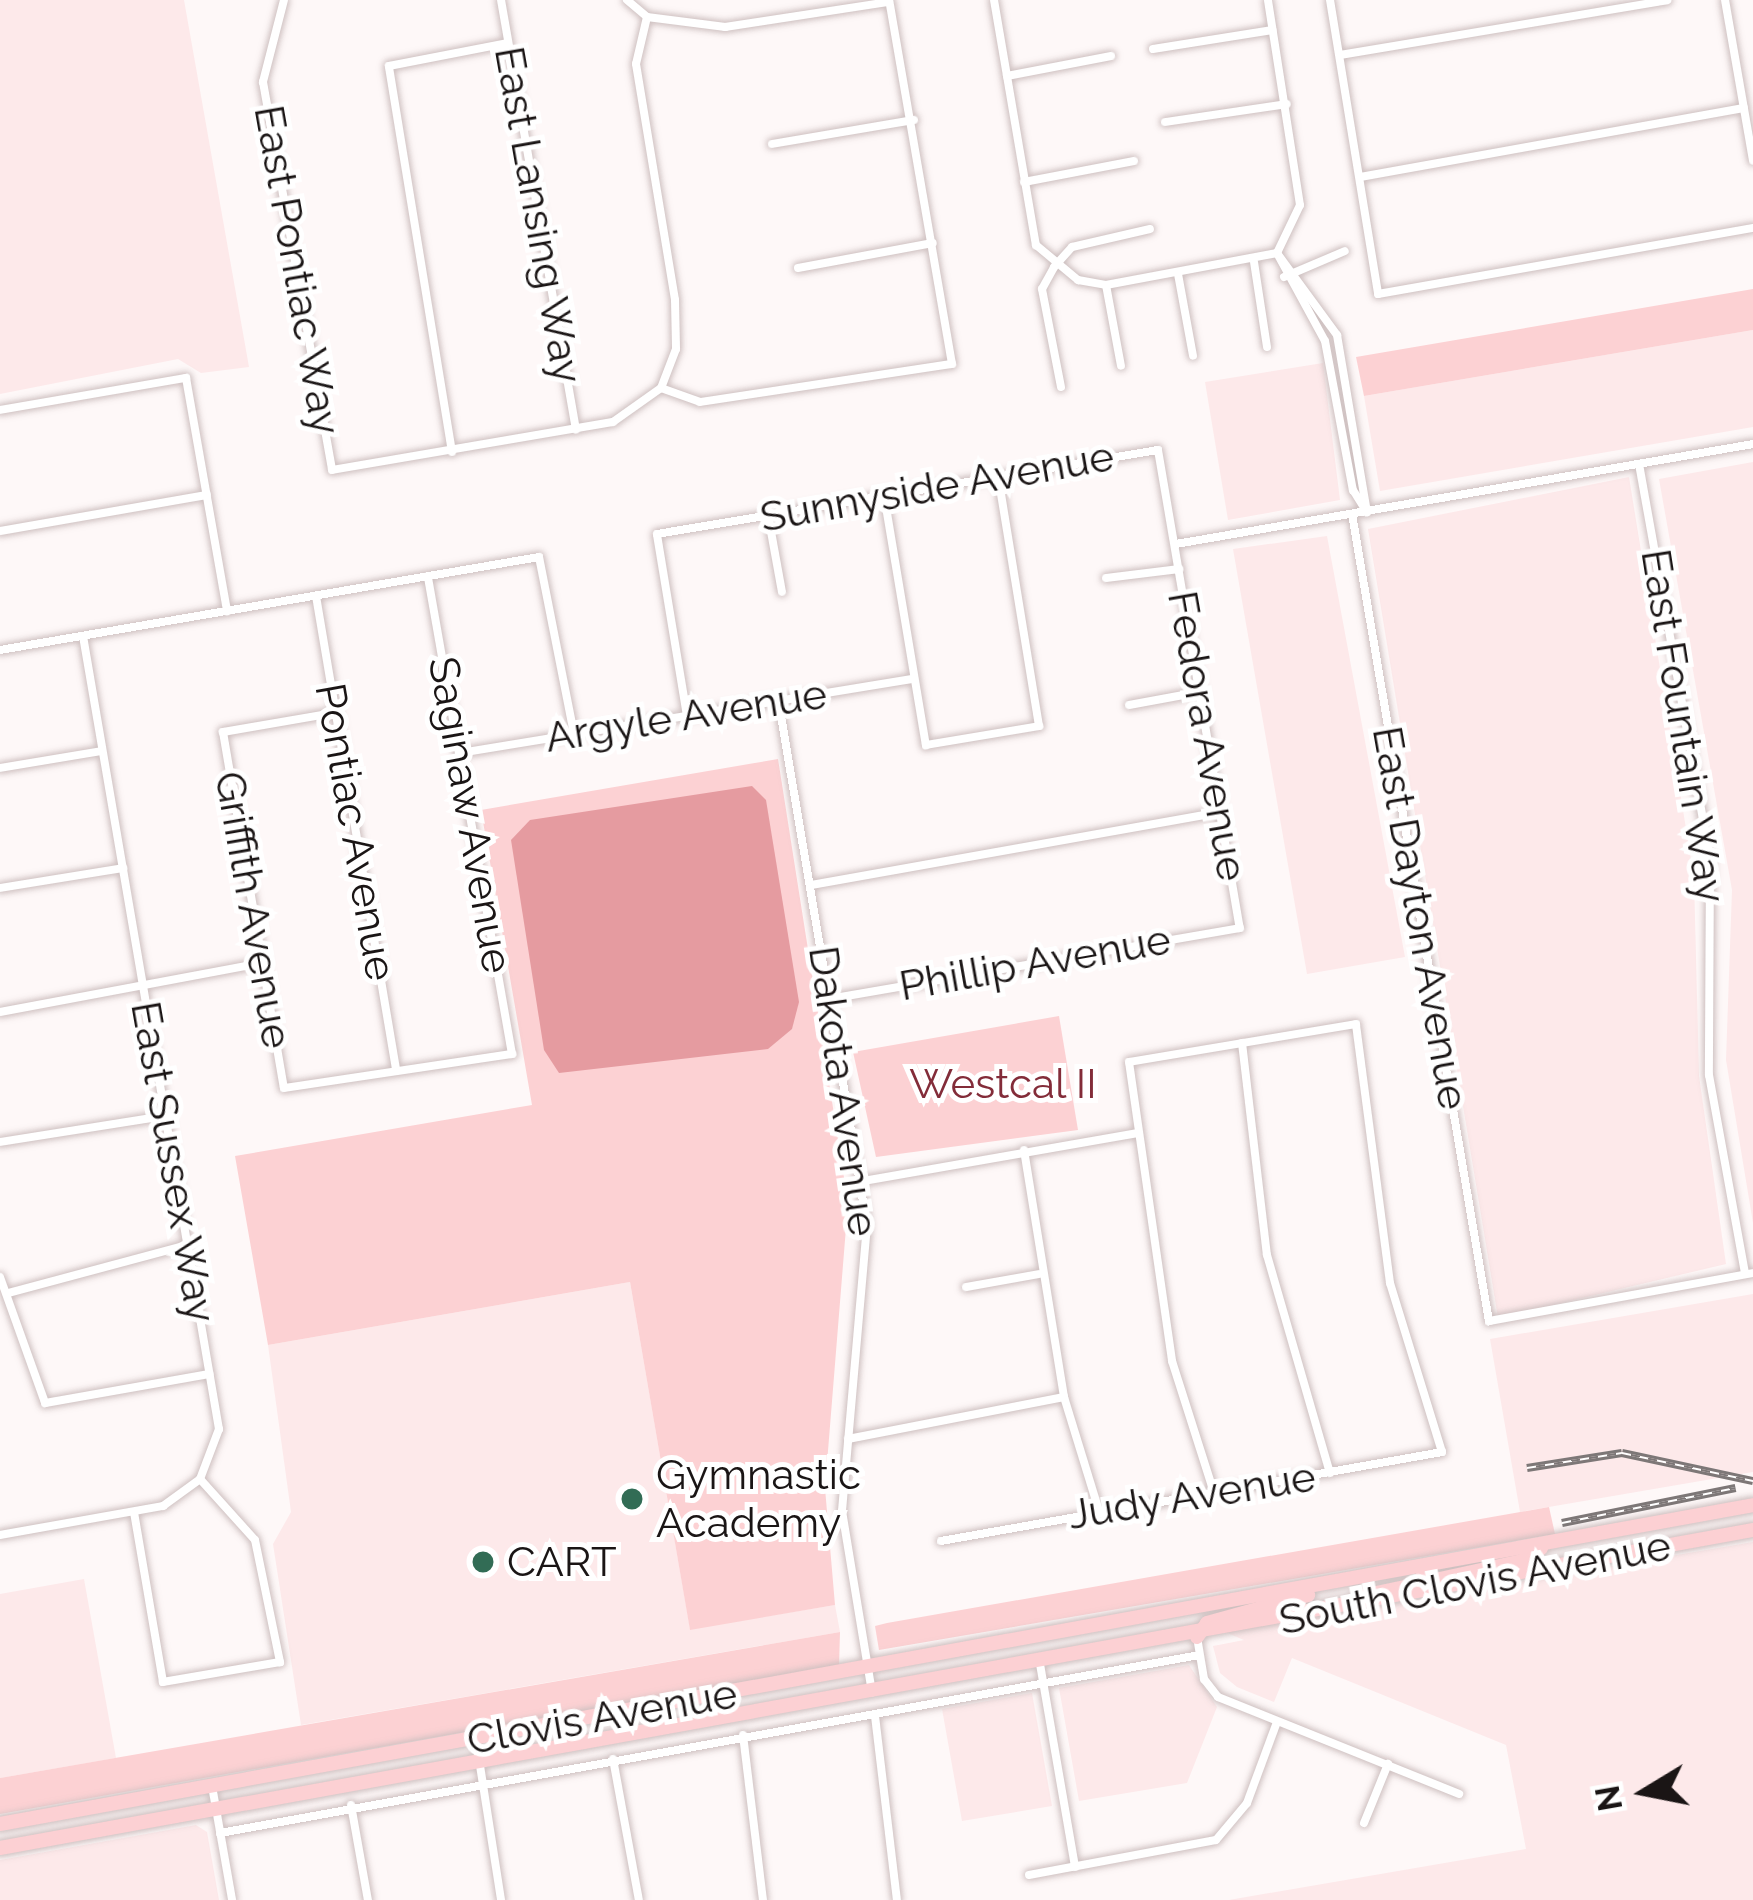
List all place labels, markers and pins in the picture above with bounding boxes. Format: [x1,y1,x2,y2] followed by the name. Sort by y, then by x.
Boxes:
[656,1450,861,1549] place label: Gymnastic Academy
[619,1486,645,1512] marker: Gymnastic Academy
[507,1537,617,1587] place label: CART
[470,1549,496,1575] marker: CART

